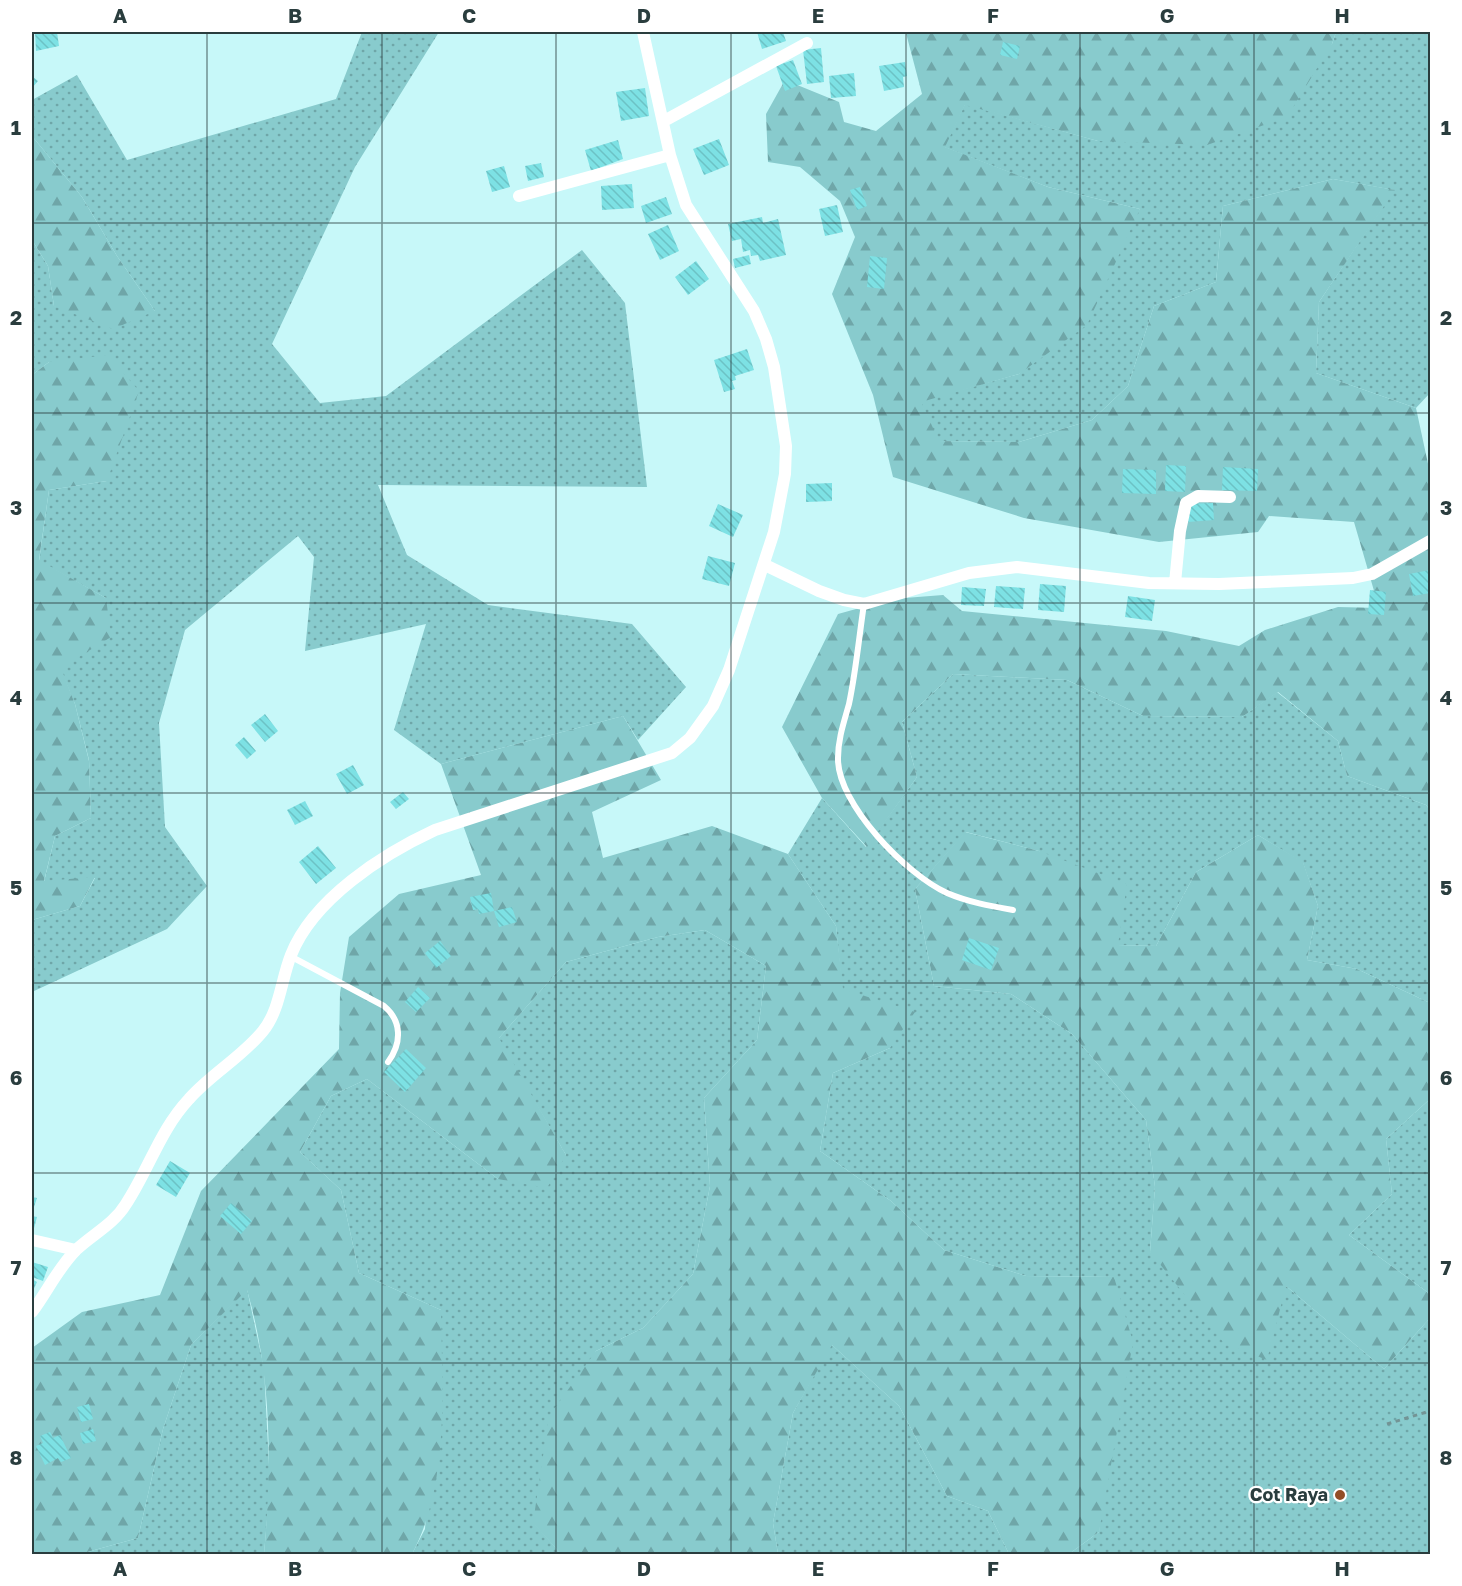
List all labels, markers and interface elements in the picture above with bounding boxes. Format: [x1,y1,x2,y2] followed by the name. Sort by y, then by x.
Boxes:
[113,3,127,27] text: A
[288,3,302,27] text: B
[462,3,476,27] text: C
[637,3,651,27] text: D
[812,3,824,27] text: E
[987,3,999,27] text: F
[1160,3,1174,27] text: G
[1334,3,1350,27] text: H
[11,115,21,139] text: 1
[1441,115,1451,139] text: 1
[10,305,22,329] text: 2
[1440,305,1452,329] text: 2
[10,495,22,519] text: 3
[1440,495,1452,519] text: 3
[10,685,22,709] text: 4
[1440,685,1452,709] text: 4
[10,875,22,899] text: 5
[1440,875,1452,899] text: 5
[10,1065,22,1089] text: 6
[1440,1065,1452,1089] text: 6
[11,1255,22,1279] text: 7
[1441,1255,1452,1279] text: 7
[10,1445,22,1469] text: 8
[1440,1445,1452,1469] text: 8
[1250,1483,1328,1505] place label: Cot Raya
[1333,1488,1347,1502] marker: Cot Raya
[113,1556,127,1580] text: A
[288,1556,302,1580] text: B
[462,1556,476,1580] text: C
[637,1556,651,1580] text: D
[812,1556,824,1580] text: E
[987,1556,999,1580] text: F
[1160,1556,1174,1580] text: G
[1334,1556,1350,1580] text: H

